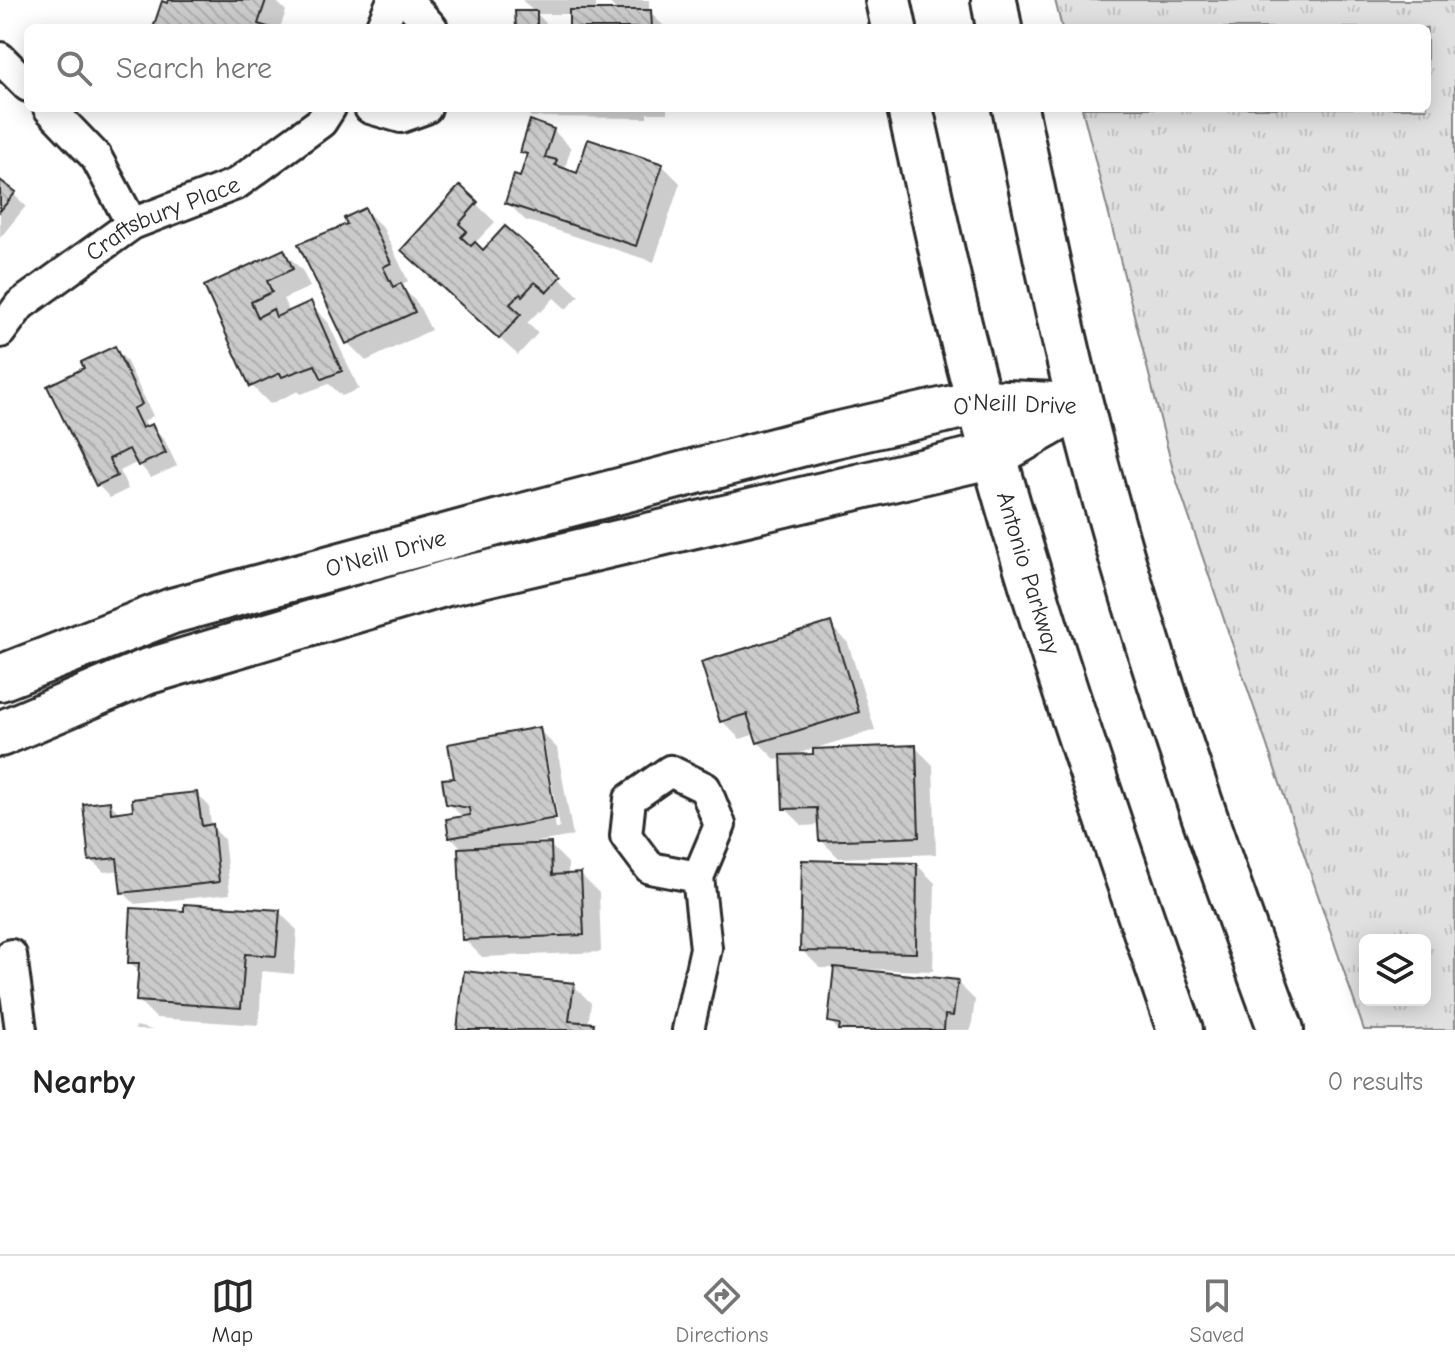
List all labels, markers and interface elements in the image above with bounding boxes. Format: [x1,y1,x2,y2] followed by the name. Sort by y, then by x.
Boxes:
[24,24,1431,112] search box
[52,46,96,90] icon: search
[116,51,272,86] text: Search here
[80,170,244,267] street label: Craftsbury Place
[950,388,1077,422] street label: O'Neill Drive
[991,488,1067,658] street label: Antonio Parkway
[322,523,449,583] street label: O'Neill Drive
[1359,934,1431,1006] map controls
[1359,934,1431,1006] button: layers
[32,1062,135,1102] text: Nearby
[1328,1067,1423,1097] text: 0 results
[211,1274,255,1348] tab: Map
[676,1274,769,1348] tab: Directions
[1190,1274,1244,1348] tab: Saved

